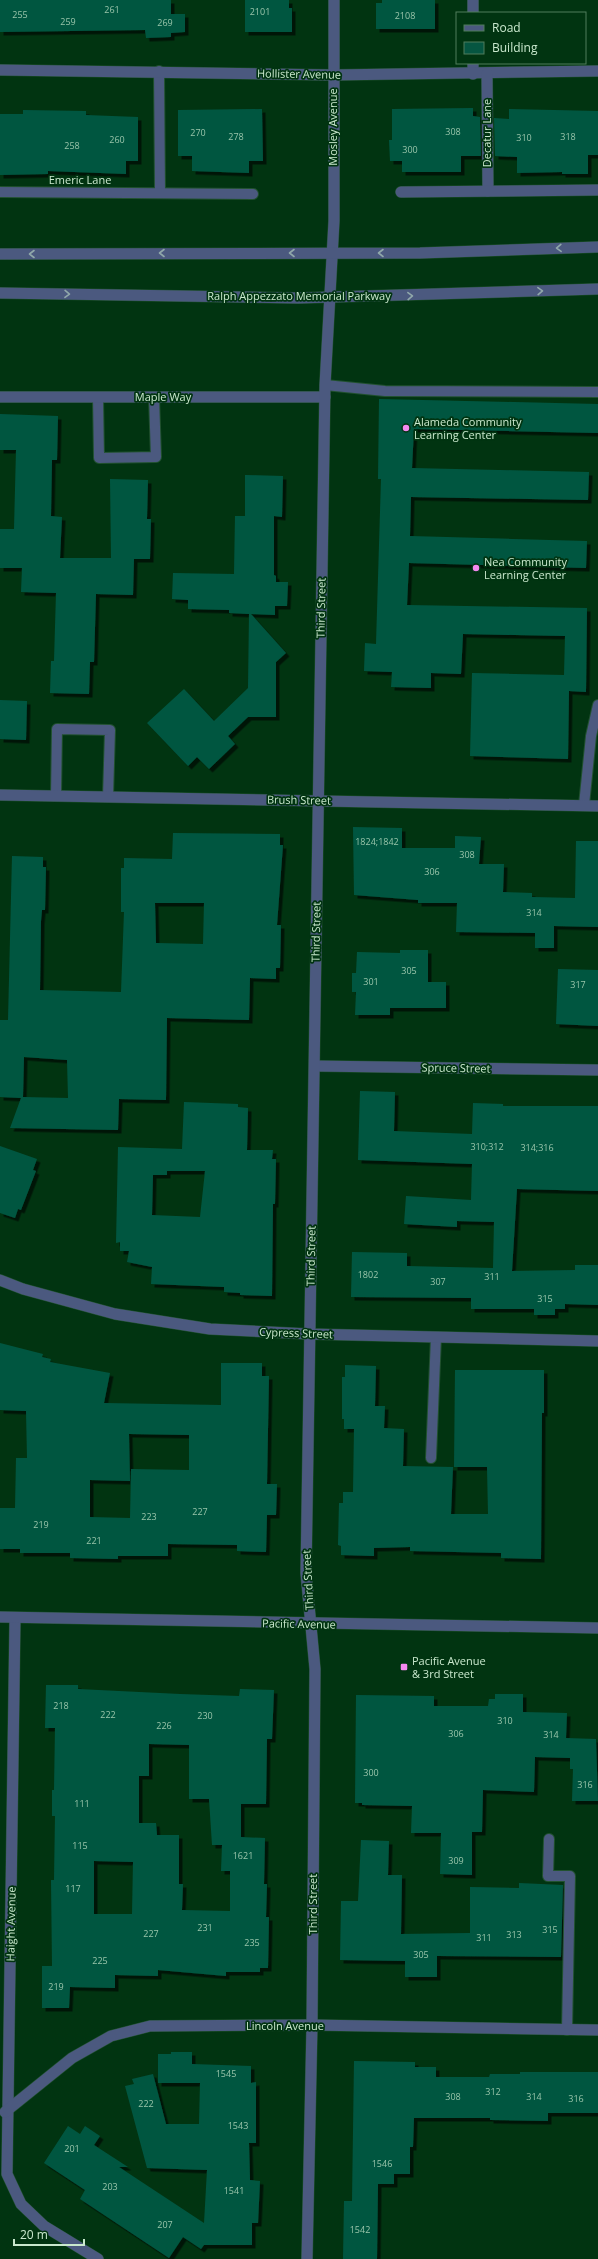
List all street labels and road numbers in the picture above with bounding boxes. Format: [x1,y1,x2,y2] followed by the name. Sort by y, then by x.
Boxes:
[257,65,341,82] street label: Hollister Avenue
[325,88,340,166] street label: Mosley Avenue
[479,99,494,167] street label: Decatur Lane
[49,172,111,187] street label: Emeric Lane
[207,288,391,303] street label: Ralph Appezzato Memorial Parkway
[135,389,192,404] street label: Maple Way
[312,578,329,638] street label: Third Street
[267,791,331,808] street label: Brush Street
[307,902,324,962] street label: Third Street
[421,1059,491,1076] street label: Spruce Street
[302,1226,319,1286] street label: Third Street
[259,1324,333,1341] street label: Cypress Street
[298,1549,317,1611] street label: Third Street
[262,1615,336,1632] street label: Pacific Avenue
[305,1874,320,1934] street label: Third Street
[2,1886,19,1962] street label: Haight Avenue
[246,2018,324,2033] street label: Lincoln Avenue

